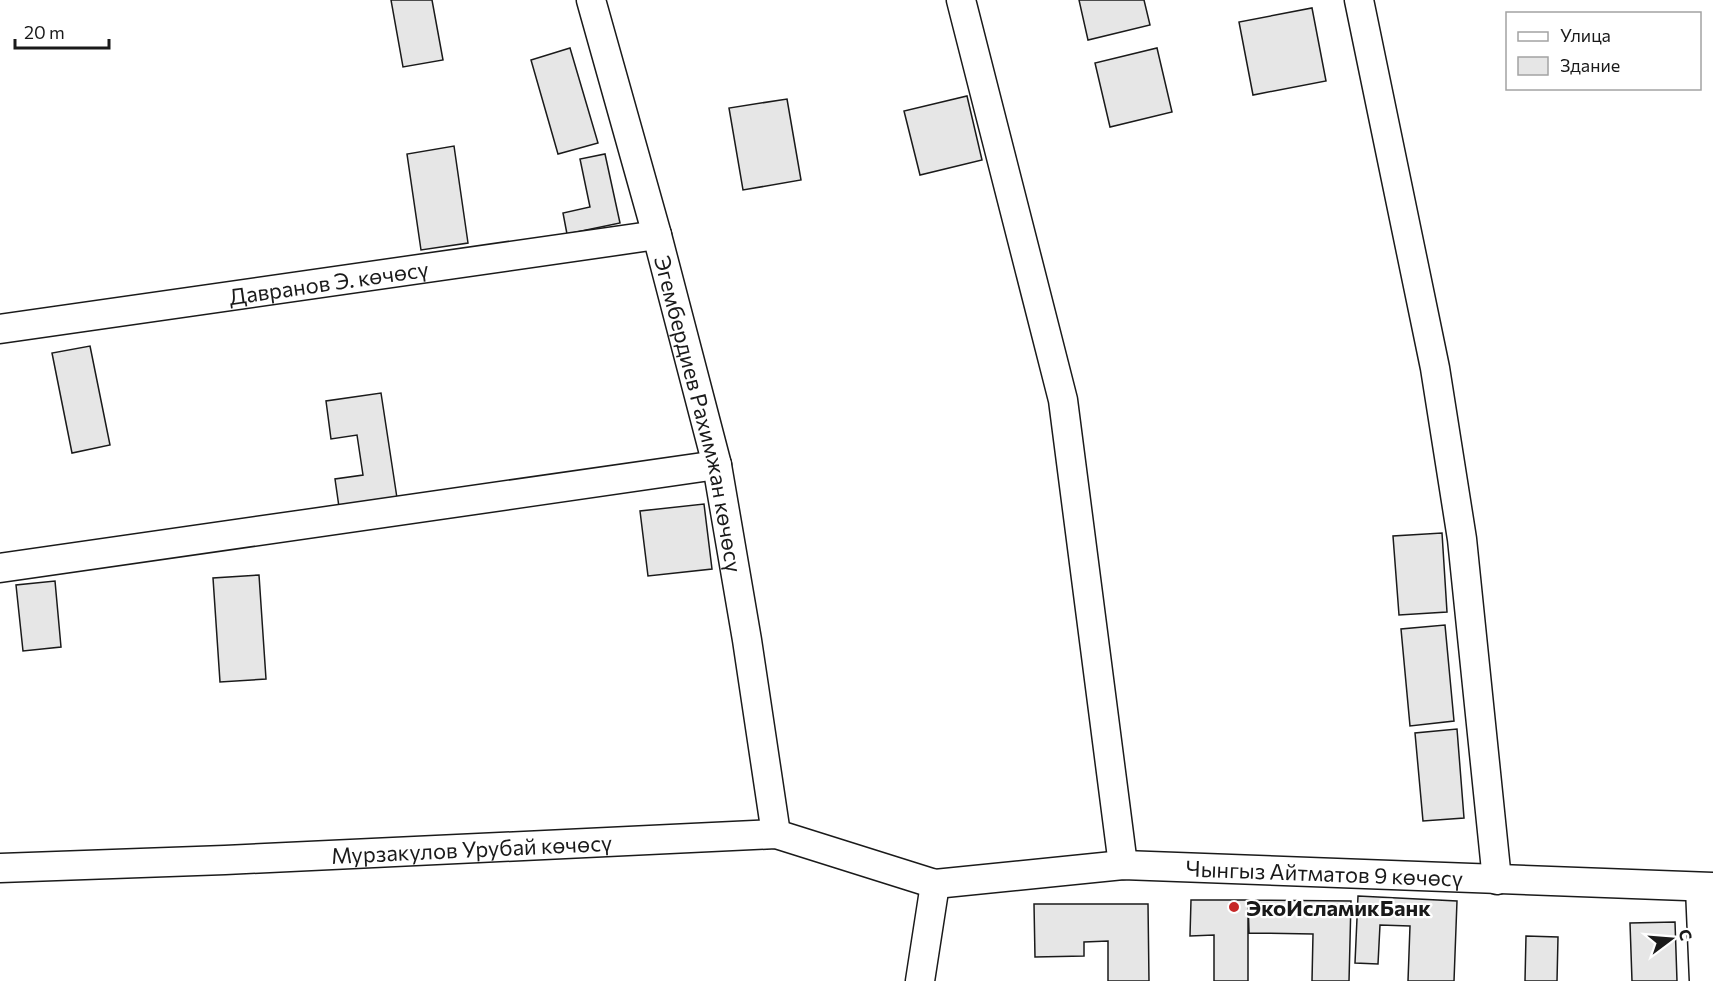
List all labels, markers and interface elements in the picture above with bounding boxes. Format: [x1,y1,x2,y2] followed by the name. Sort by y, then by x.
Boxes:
[15,12,110,50] scale bar
[1506,12,1701,90] legend
[24,21,65,43] text: 20 m
[1560,24,1611,46] text: Улица
[1560,54,1620,76] text: Здание
[649,252,749,574] street label: Эгембердиев Рахимжан көчөсү
[227,254,430,310] street label: Давранов Э. көчөсү
[330,828,613,868] street label: Мурзакулов Урубай көчөсү
[1185,854,1464,891] street label: Чынгыз Айтматов 9 көчөсү
[1246,894,1431,921] place label: ЭкоИсламикБанк
[1227,900,1241,914] marker: ЭкоИсламикБанк
[1641,909,1701,969] north arrow
[1675,927,1697,943] text: С

